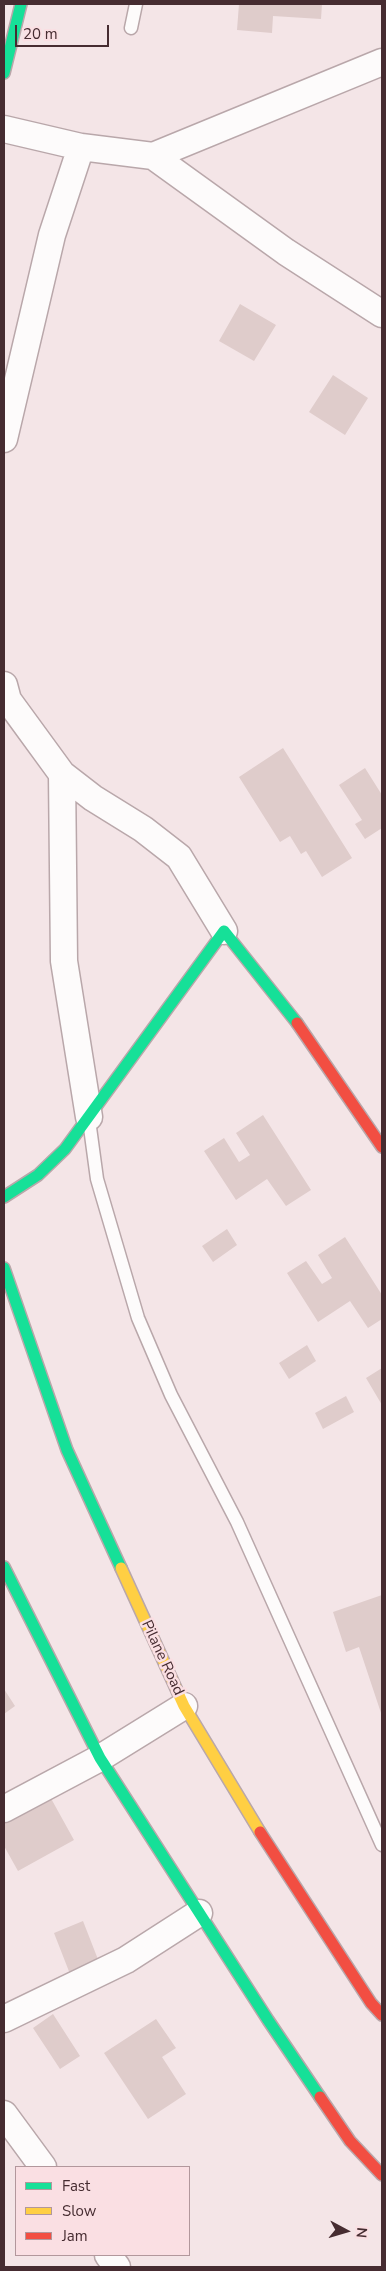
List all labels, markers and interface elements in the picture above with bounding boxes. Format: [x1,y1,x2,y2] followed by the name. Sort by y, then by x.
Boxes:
[18,15,111,47] scale bar
[23,24,58,44] text: 20 m
[137,1618,187,1698] street label: Pilane Road
[15,2166,190,2256] legend
[62,2176,90,2196] text: Fast
[62,2201,96,2221] text: Slow
[321,2206,371,2256] north arrow
[62,2226,88,2246] text: Jam
[351,2226,371,2239] text: N

